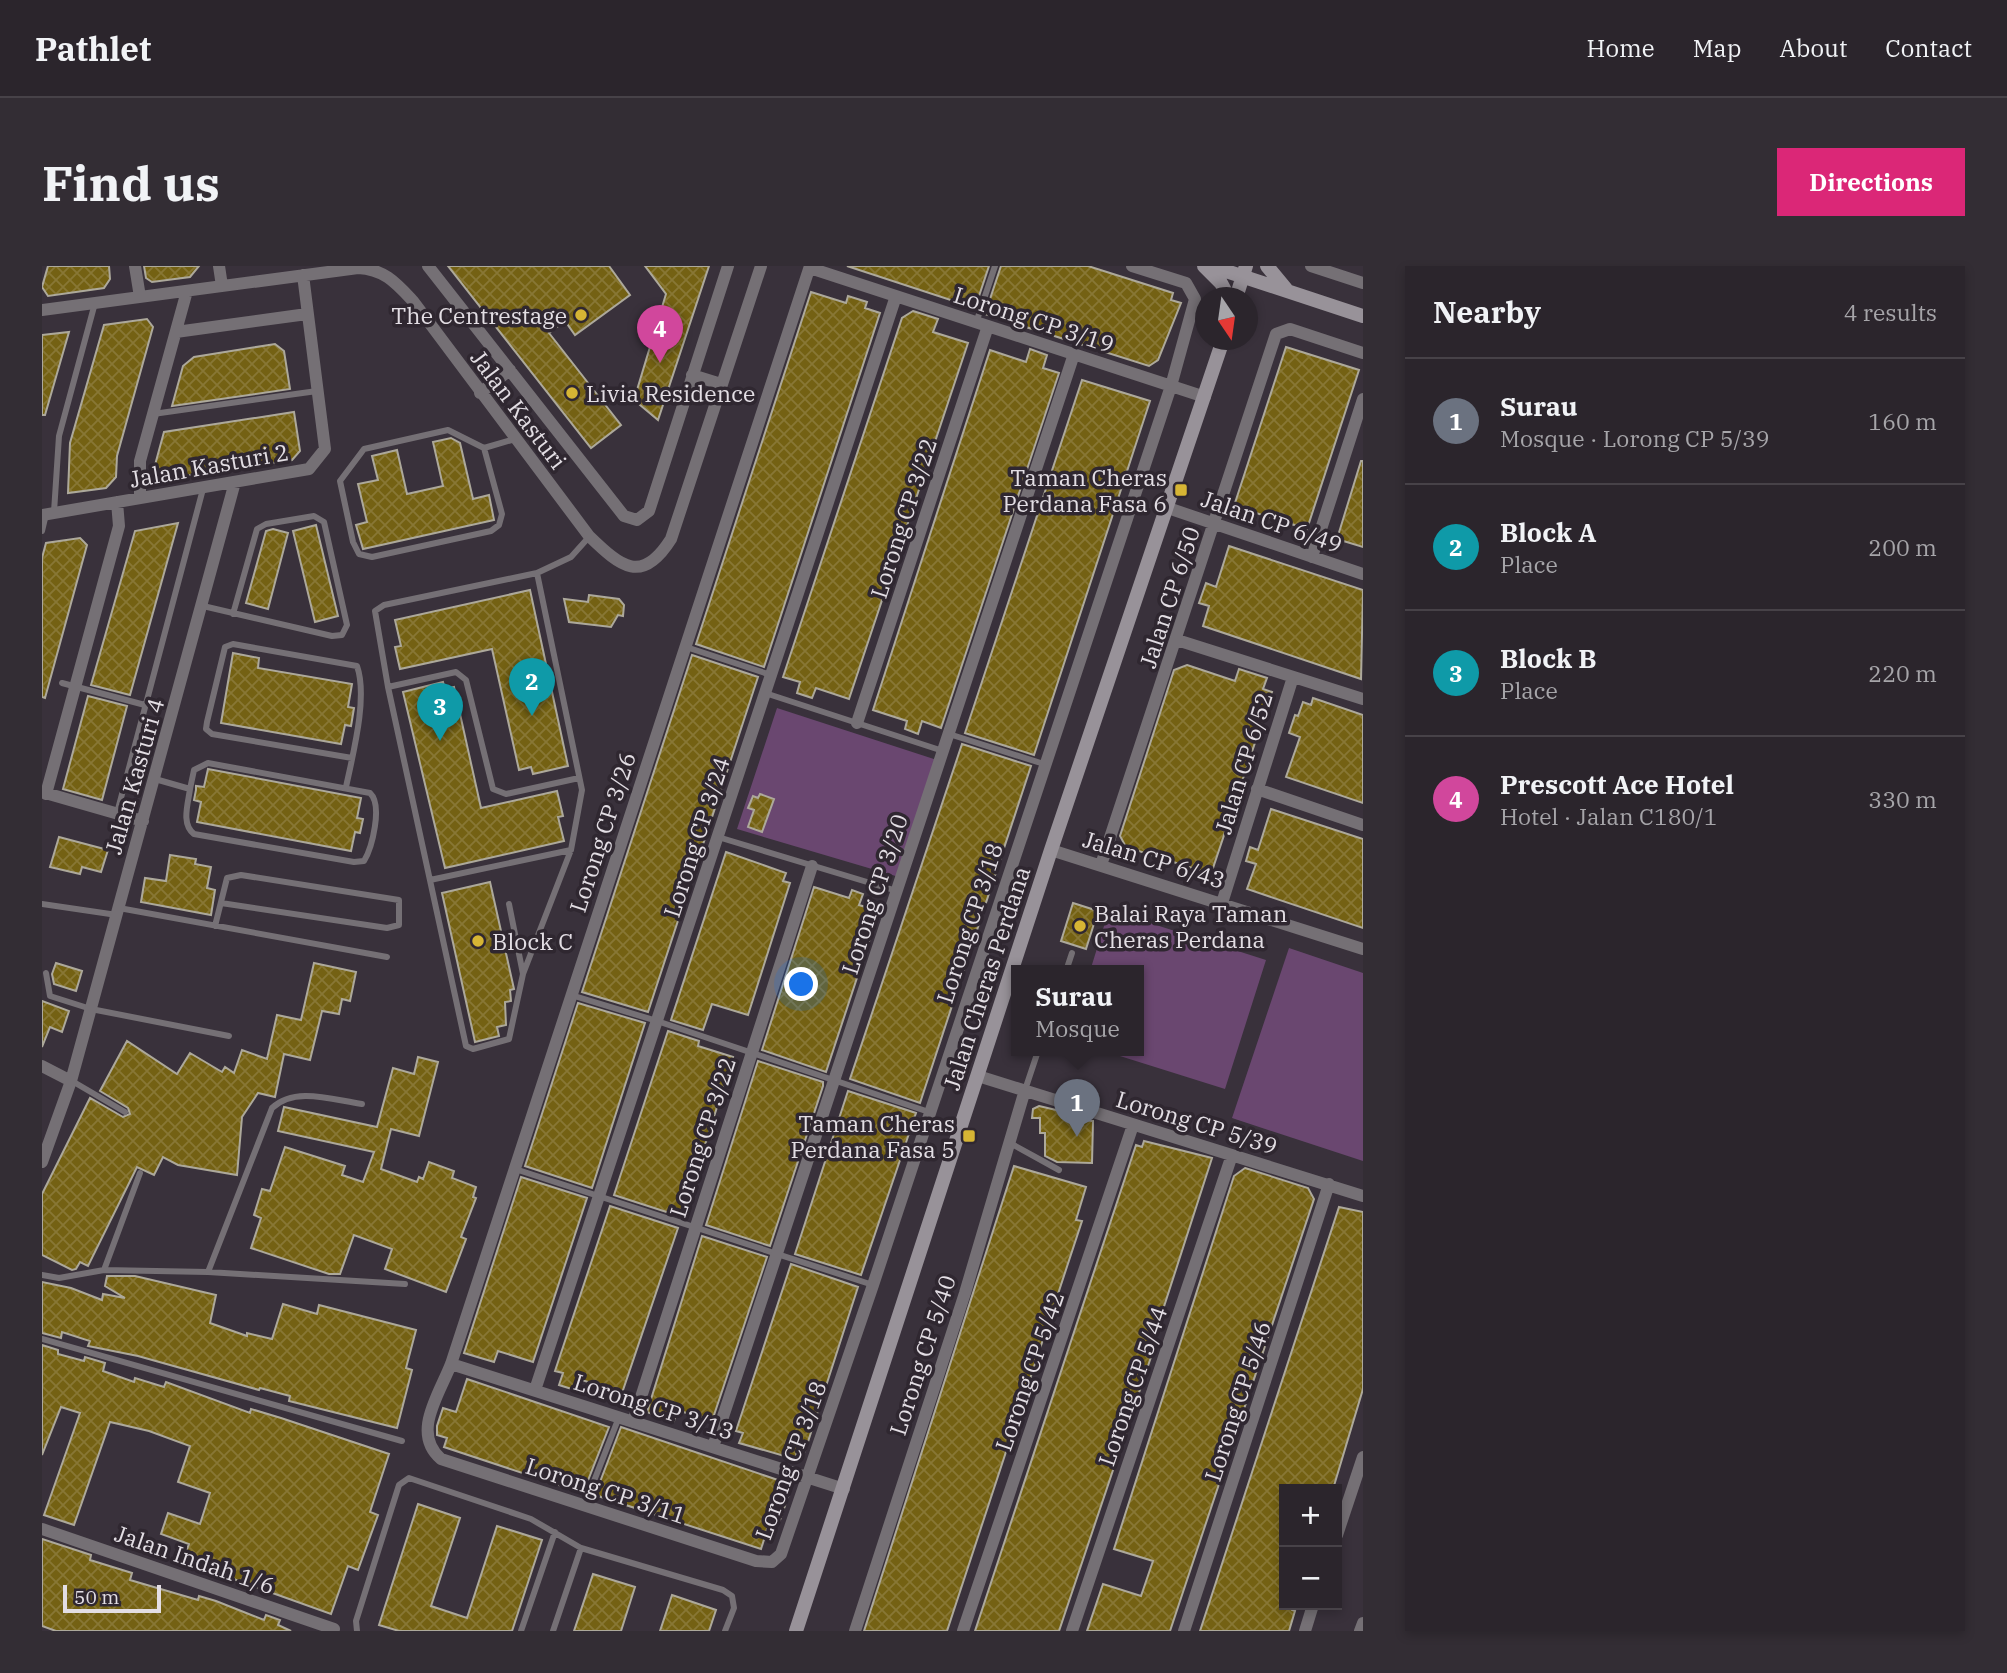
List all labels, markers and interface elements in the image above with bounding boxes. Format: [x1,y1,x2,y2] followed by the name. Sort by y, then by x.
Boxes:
[35,27,151,70] text: Pathlet
[1587,32,1655,64] text: Home
[1693,32,1741,64] text: Map
[1779,32,1847,64] text: About
[1885,32,1972,64] text: Contact
[1777,148,1965,216] button: Directions
[42,151,220,214] text: Find us
[950,279,1118,359] street label: Lorong CP 3/19
[1195,287,1258,350] north arrow
[1433,292,1541,331] text: Nearby
[1844,297,1937,327] text: 4 results
[391,300,567,330] place label: The Centrestage
[637,305,683,363] pin: 4
[573,307,589,323] marker: The Centrestage
[464,343,574,475] street label: Jalan Kasturi
[586,378,755,408] place label: Livia Residence
[564,385,580,401] marker: Livia Residence
[1500,389,1578,423] text: Surau
[1449,406,1463,436] text: 1
[1868,406,1937,436] text: 160 m
[1500,423,1770,453] text: Mosque · Lorong CP 5/39
[863,434,943,602] street label: Lorong CP 3/22
[127,436,291,494] street label: Jalan Kasturi 2
[1002,462,1167,518] place label: Taman Cheras Perdana Fasa 6
[1173,482,1189,498] marker: Taman Cheras Perdana Fasa 6
[1198,483,1346,559] street label: Jalan CP 6/49
[1500,515,1596,549] text: Block A
[1132,523,1206,671] street label: Jalan CP 6/50
[1449,532,1463,562] text: 2
[1868,532,1937,562] text: 200 m
[1500,549,1558,579] text: Place
[1500,641,1597,675] text: Block B
[509,658,555,716] pin: 2
[1449,658,1463,688] text: 3
[1868,658,1937,688] text: 220 m
[1500,675,1558,705] text: Place
[417,683,463,741] pin: 3
[1207,688,1279,838] street label: Jalan CP 6/52
[97,695,171,857] street label: Jalan Kasturi 4
[562,748,642,916] street label: Lorong CP 3/26
[656,753,736,921] street label: Lorong CP 3/24
[1500,767,1734,801] text: Prescott Ace Hotel
[1449,784,1463,814] text: 4
[1868,784,1937,814] text: 330 m
[1500,801,1718,831] text: Hotel · Jalan C180/1
[834,810,914,978] street label: Lorong CP 3/20
[1079,823,1229,895] street label: Jalan CP 6/43
[929,839,1009,1007] street label: Lorong CP 3/18
[936,862,1036,1094] street label: Jalan Cheras Perdana
[1094,898,1287,954] place label: Balai Raya Taman Cheras Perdana
[1072,918,1088,934] marker: Balai Raya Taman Cheras Perdana
[492,926,573,956] place label: Block C
[470,933,486,949] marker: Block C
[1011,965,1144,1056] popup
[784,967,818,1001] your location
[1035,979,1113,1013] text: Surau
[1035,1013,1120,1043] text: Mosque
[662,1053,742,1221] street label: Lorong CP 3/22
[1054,1079,1100,1137] pin: 1
[1113,1083,1281,1161] street label: Lorong CP 5/39
[790,1108,955,1164] place label: Taman Cheras Perdana Fasa 5
[961,1128,977,1144] marker: Taman Cheras Perdana Fasa 5
[882,1271,962,1439] street label: Lorong CP 5/40
[988,1287,1070,1455] street label: Lorong CP 5/42
[1091,1302,1173,1470] street label: Lorong CP 5/44
[1197,1317,1277,1485] street label: Lorong CP 5/46
[570,1366,738,1446] street label: Lorong CP 3/13
[747,1377,833,1543] street label: Lorong CP 3/18
[522,1450,690,1530] street label: Lorong CP 3/11
[1279,1484,1342,1610] map controls
[1279,1484,1342,1547] button: +
[111,1518,279,1600] street label: Jalan Indah 1/6
[1279,1547,1342,1610] button: −
[63,1582,161,1614] scale bar
[74,1585,119,1609] text: 50 m

